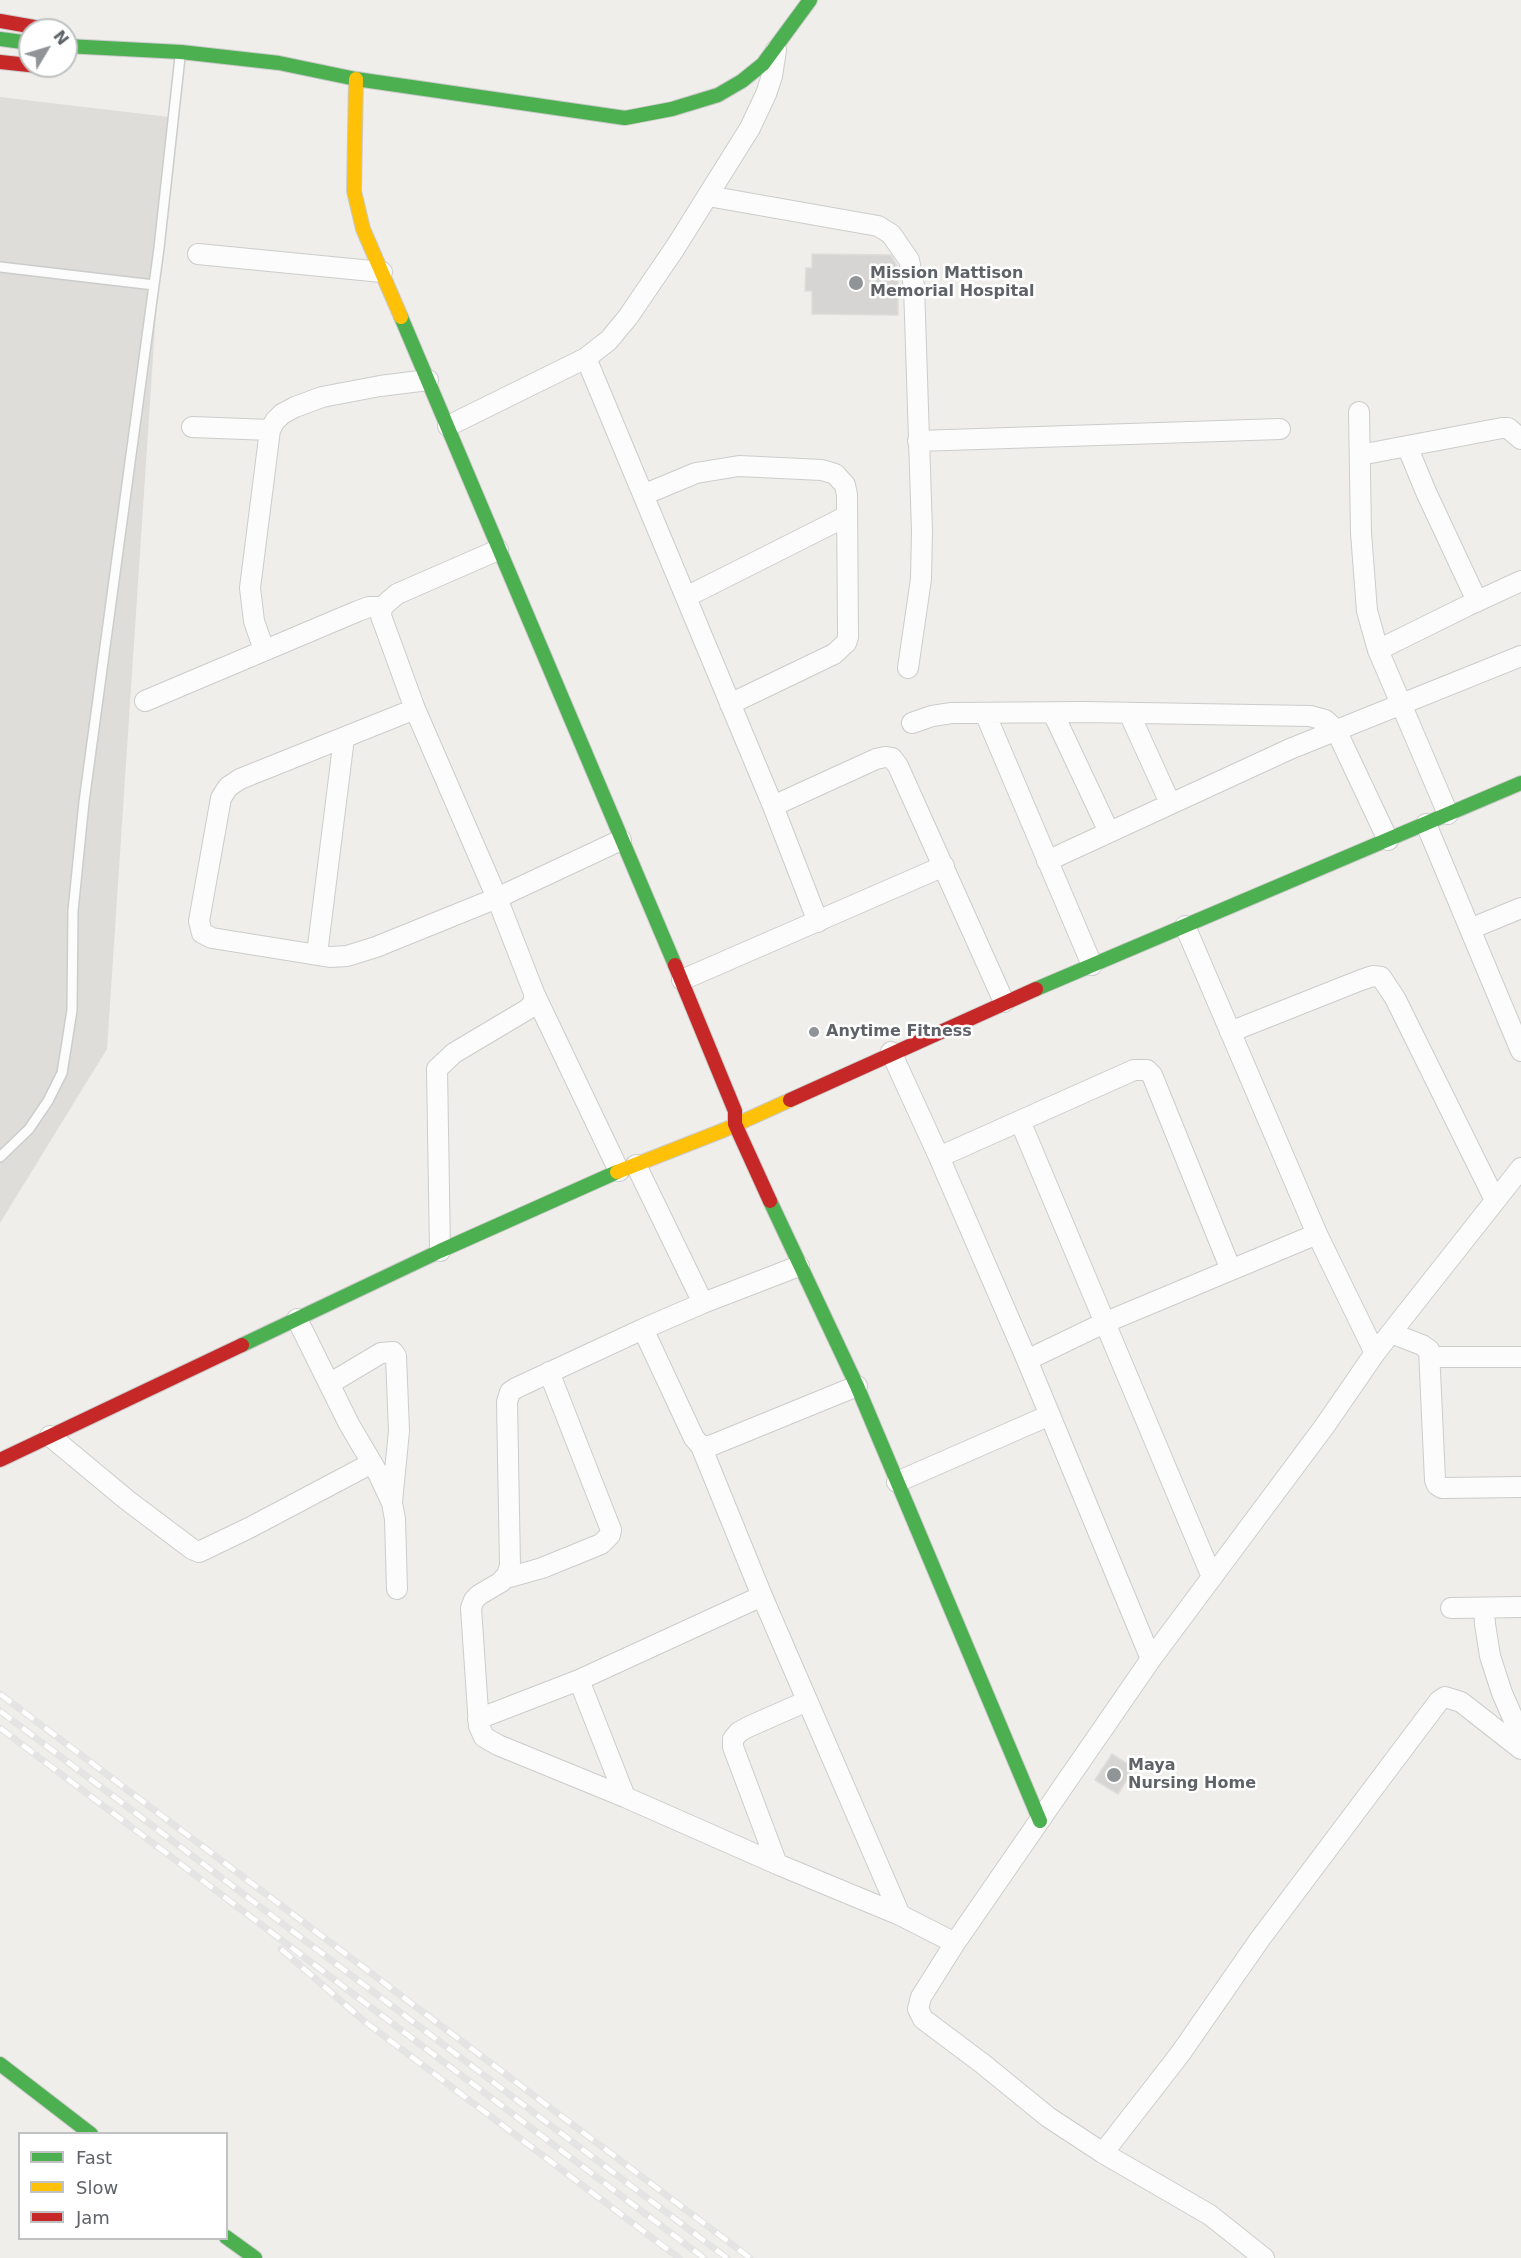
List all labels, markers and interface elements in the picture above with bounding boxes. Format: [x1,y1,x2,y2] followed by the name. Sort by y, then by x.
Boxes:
[18,18,78,78] north arrow
[49,27,73,49] text: N
[870,264,1034,302] place label: Mission Mattison Memorial Hospital
[847,274,865,292] marker: Mission Mattison Memorial Hospital
[826,1022,972,1042] place label: Anytime Fitness
[807,1025,821,1039] marker: Anytime Fitness
[1128,1756,1256,1794] place label: Maya Nursing Home
[1105,1766,1123,1784] marker: Maya Nursing Home
[18,2132,228,2240] legend
[76,2147,112,2168] text: Fast
[76,2177,118,2198] text: Slow
[76,2207,110,2228] text: Jam

